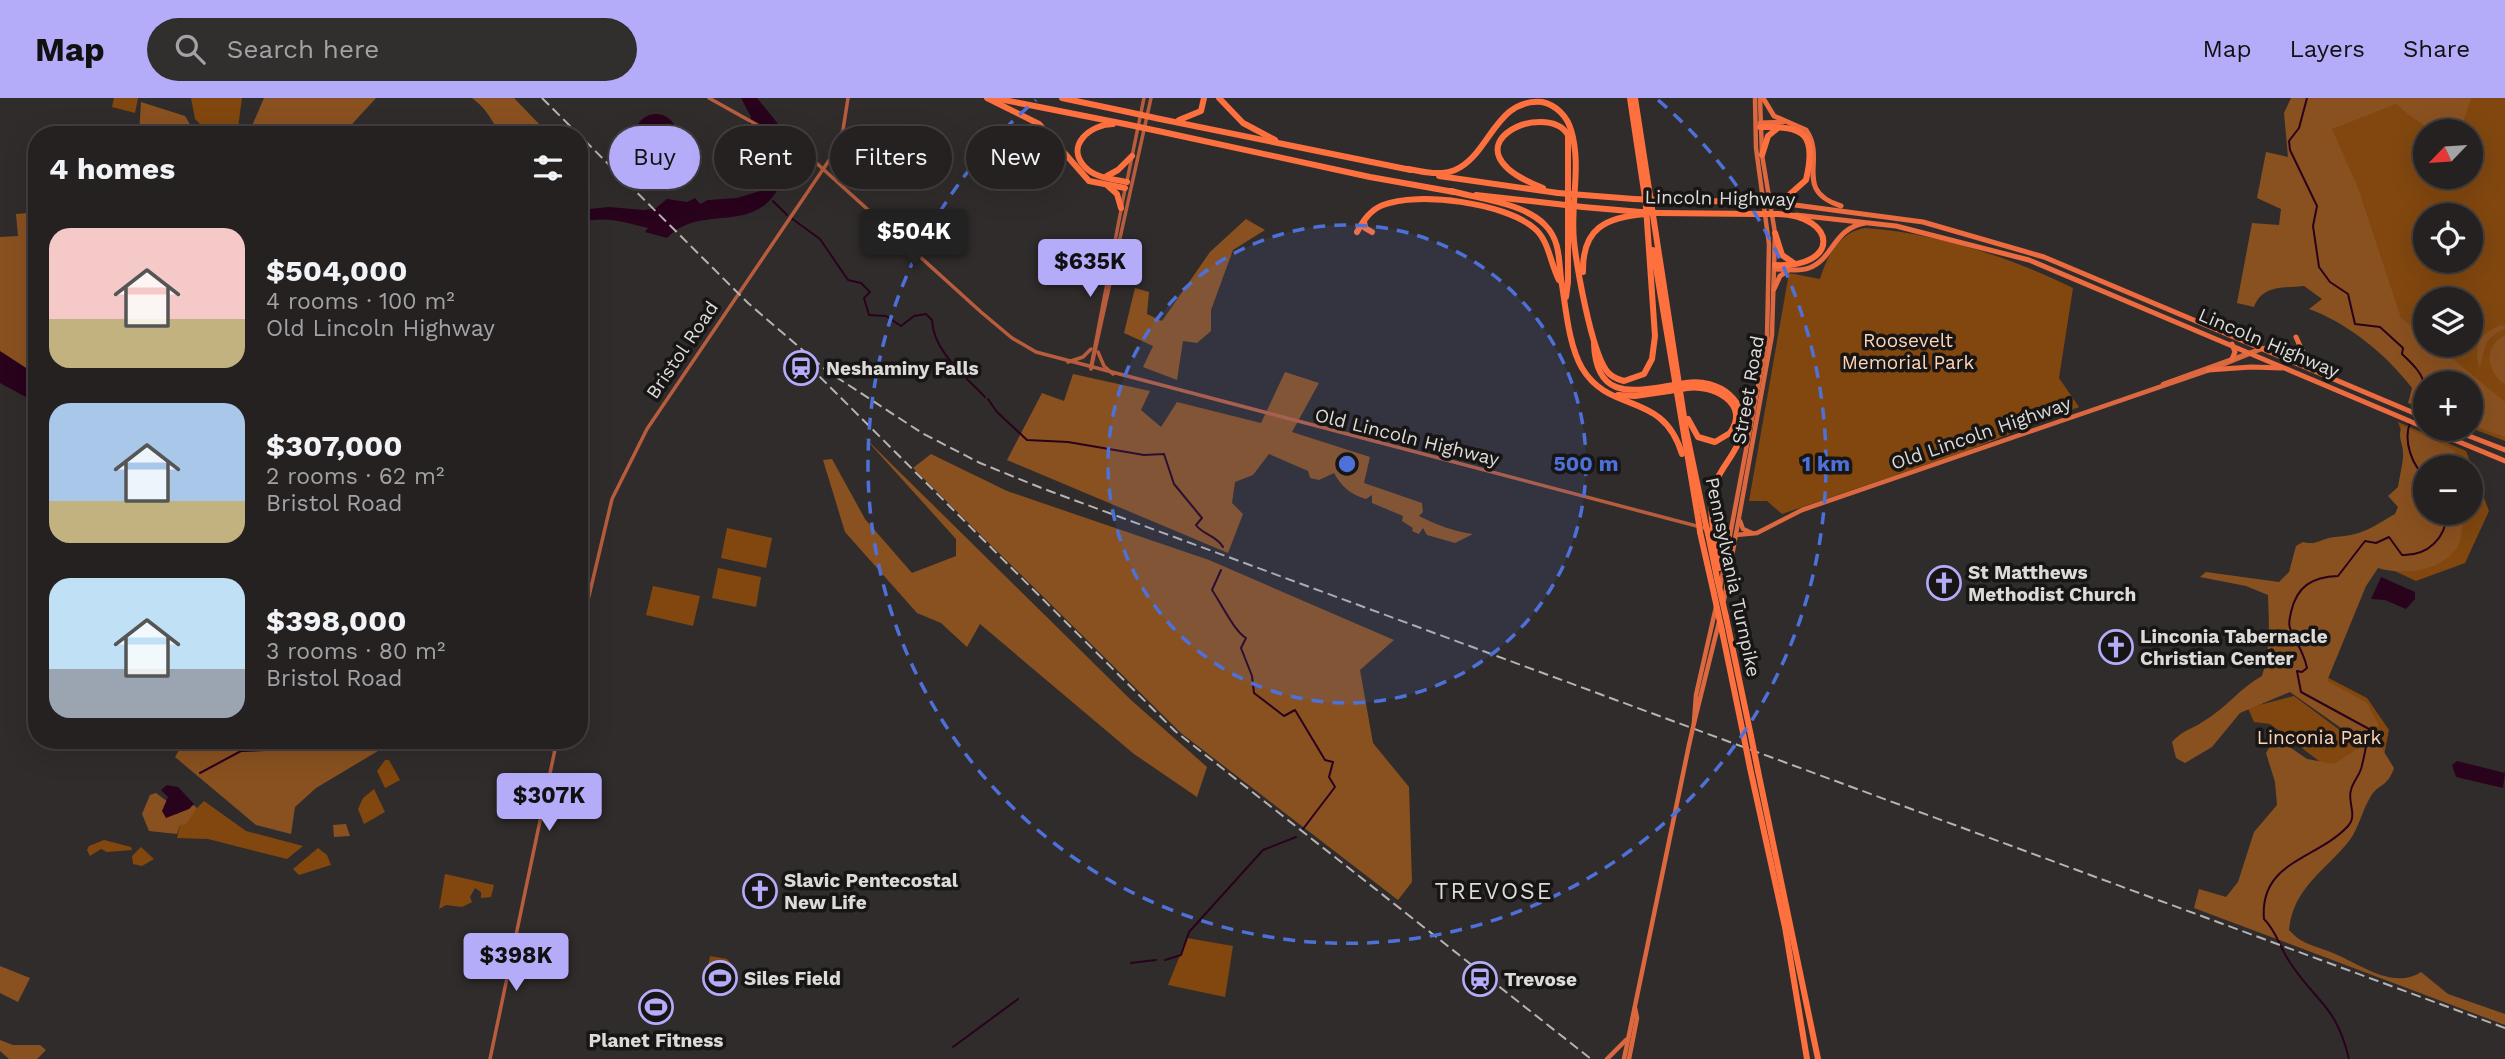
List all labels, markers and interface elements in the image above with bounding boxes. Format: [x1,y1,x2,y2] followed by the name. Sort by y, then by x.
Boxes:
[147,18,637,81] search box
[35,30,105,69] text: Map
[171,30,209,68] icon: search
[227,34,379,64] text: Search here
[2203,35,2251,63] text: Map
[2289,35,2365,63] text: Layers
[2403,35,2470,63] text: Share
[2413,119,2483,189] north arrow
[2413,119,2483,525] map controls
[609,126,700,189] chip: Buy
[714,126,816,189] chip: Rent
[830,126,952,189] chip: Filters
[966,126,1065,189] chip: New
[529,149,567,187] icon: filters
[49,151,175,186] text: 4 homes
[1644,185,1796,211] street label: Lincoln Highway
[2413,203,2483,273] button: locate
[865,209,963,269] pin: $504K
[877,218,951,245] text: $504K
[1041,240,1139,299] pin: $635K
[1054,248,1126,275] text: $635K
[266,253,408,288] text: $504,000
[105,256,189,340] icon: home
[2413,287,2483,357] button: layers
[266,288,455,315] text: 4 rooms · 100 m²
[641,297,723,403] street label: Bristol Road
[2195,303,2343,383] street label: Lincoln Highway
[266,315,495,342] text: Old Lincoln Highway
[1842,329,1975,374] park label: Roosevelt Memorial Park
[1727,334,1769,446] street label: Street Road
[782,349,820,387] station icon: Neshaminy Falls
[826,357,979,380] place label: Neshaminy Falls
[2413,371,2483,441] button: +
[1888,391,2074,475] street label: Old Lincoln Highway
[1312,403,1502,471] street label: Old Lincoln Highway
[266,428,403,463] text: $307,000
[105,431,189,515] icon: home
[1553,451,1619,476] text: 500 m
[1802,451,1850,476] text: 1 km
[1335,452,1359,476] centre of rings
[2413,455,2483,525] button: −
[266,463,444,490] text: 2 rooms · 62 m²
[1701,475,1765,679] street label: Pennsylvania Turnpike
[266,490,402,517] text: Bristol Road
[1968,561,2136,606] place label: St Matthews Methodist Church
[1925,564,1963,602] church icon: St Matthews Methodist Church
[266,603,407,638] text: $398,000
[105,606,189,690] icon: home
[2140,625,2328,670] place label: Linconia Tabernacle Christian Center
[2097,628,2135,666] church icon: Linconia Tabernacle Christian Center
[266,638,445,665] text: 3 rooms · 80 m²
[266,665,402,692] text: Bristol Road
[2257,726,2382,749] park label: Linconia Park
[500,774,598,833] pin: $307K
[513,782,585,809] text: $307K
[784,869,959,914] place label: Slavic Pentecostal New Life
[741,872,779,910] church icon: Slavic Pentecostal New Life
[1434,878,1554,905] district label: TREVOSE
[467,934,565,993] pin: $398K
[480,942,552,969] text: $398K
[701,959,739,997] sports icon: Siles Field
[1461,960,1499,998] station icon: Trevose
[744,967,841,990] place label: Siles Field
[1504,968,1577,991] place label: Trevose
[637,988,675,1026] sports icon: Planet Fitness
[589,1029,723,1052] place label: Planet Fitness

